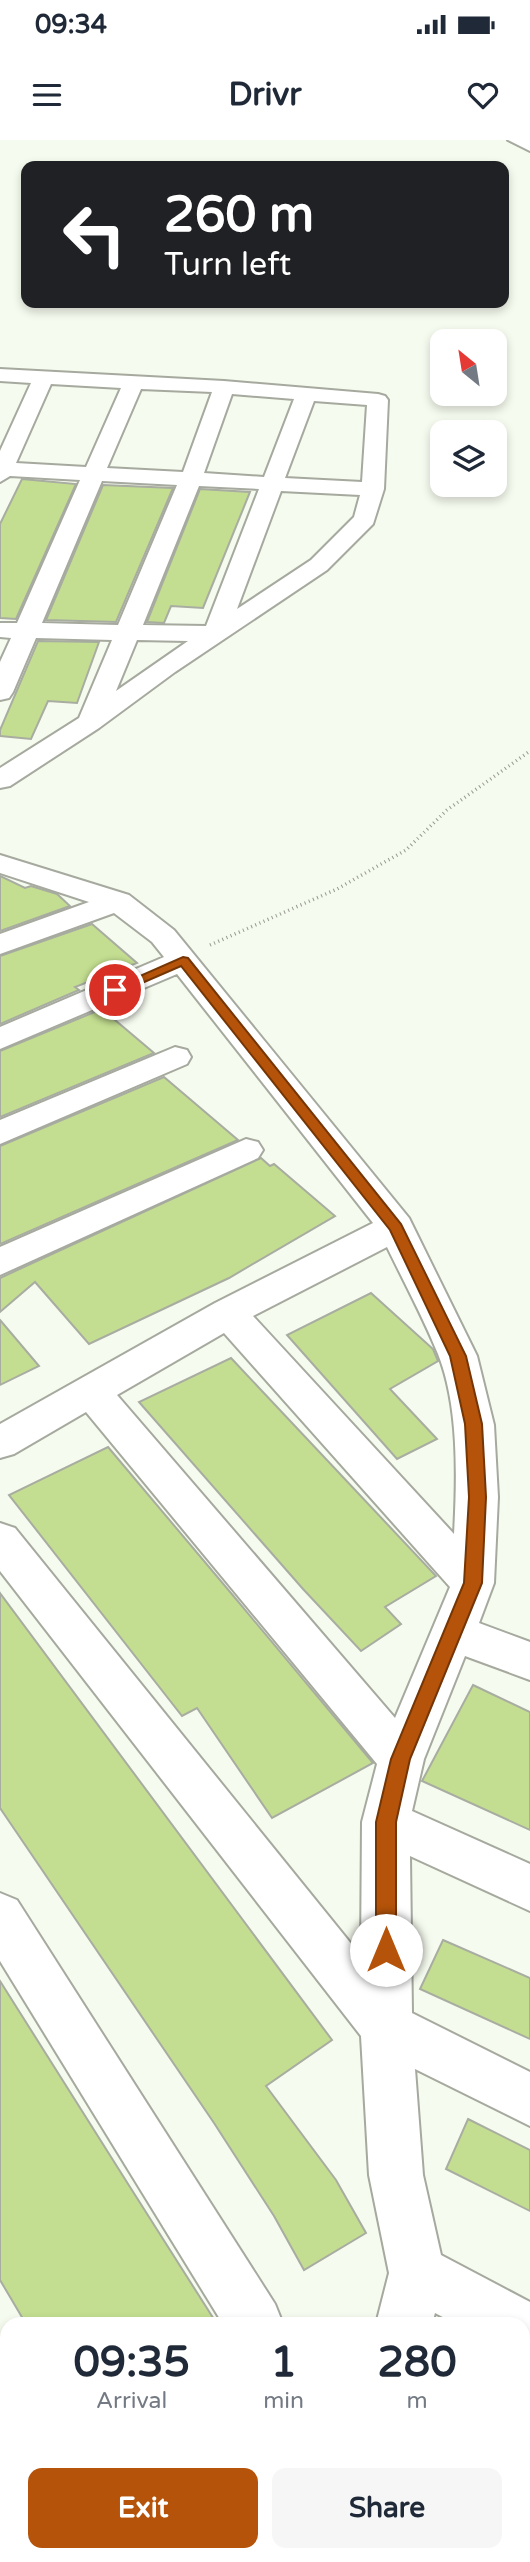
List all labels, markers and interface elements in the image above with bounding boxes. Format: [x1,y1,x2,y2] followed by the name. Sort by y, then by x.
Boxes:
[35,9,107,40] text: 09:34
[28,76,66,114] icon: menu
[228,76,302,114] text: Drivr
[464,76,502,114] icon: heart
[164,186,314,245] text: 260 m
[49,189,140,280] icon: left
[164,246,291,284] text: Turn left
[430,329,508,406] north arrow
[430,329,507,497] map controls
[430,420,507,497] button: layers
[85,960,145,1020] pin
[96,971,134,1009] icon: arrive
[349,1913,423,1987] position arrow
[73,2337,190,2388] text: 09:35
[270,2337,297,2388] text: 1
[377,2337,457,2388] text: 280
[96,2387,167,2415] text: Arrival
[263,2387,304,2415] text: min
[406,2387,428,2415] text: m
[28,2468,258,2548] button: Exit
[272,2468,502,2548] button: Share

